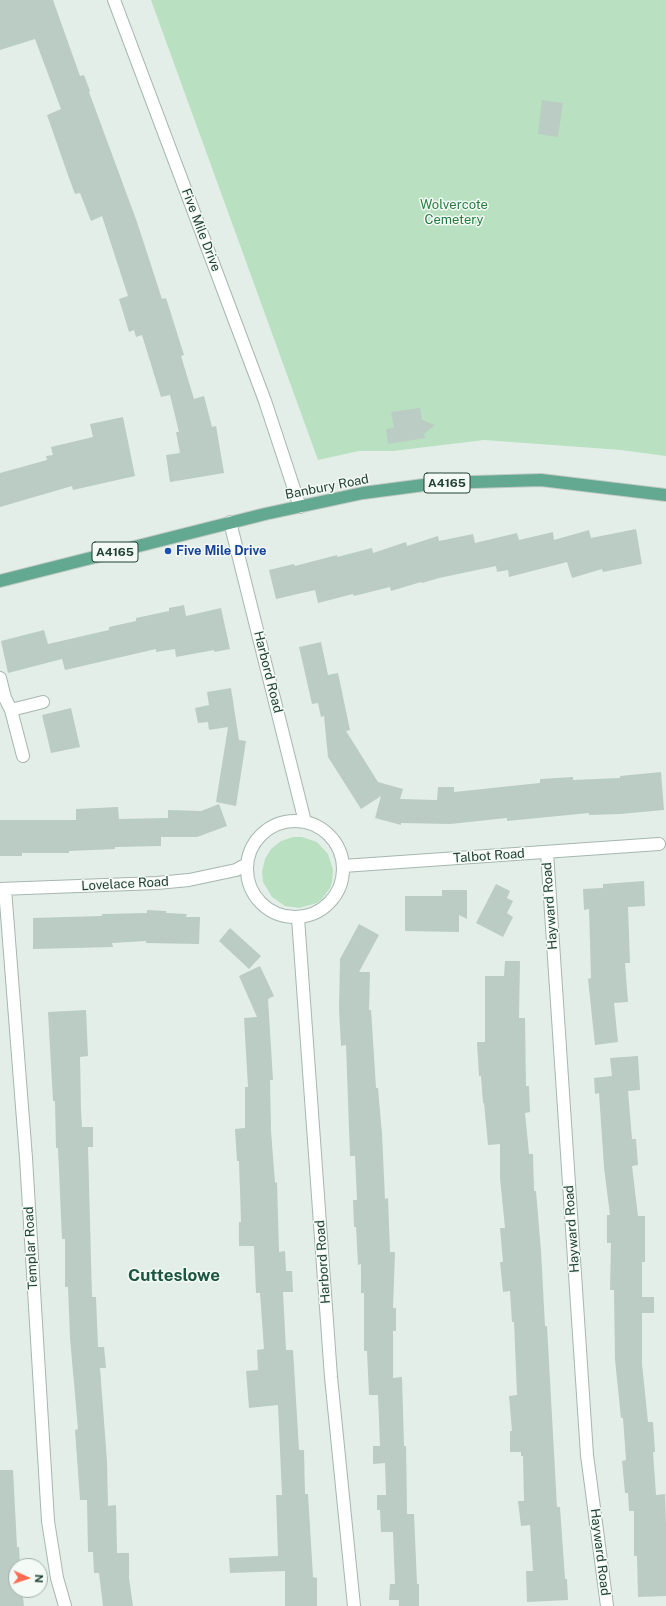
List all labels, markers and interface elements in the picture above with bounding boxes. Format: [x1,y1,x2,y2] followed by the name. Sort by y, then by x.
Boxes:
[178,186,224,274] street label: Five Mile Drive
[420,197,488,228] park label: Wolvercote Cemetery
[284,471,370,503] street label: Banbury Road
[424,473,470,493] road number: A4165
[92,542,138,562] road number: A4165
[176,543,266,559] place label: Five Mile Drive
[163,546,173,556] marker: Five Mile Drive
[250,629,286,715] street label: Harbord Road
[453,846,525,866] street label: Talbot Road
[539,862,561,950] street label: Hayward Road
[81,874,169,894] street label: Lovelace Road
[561,1185,583,1273] street label: Hayward Road
[21,1206,41,1290] street label: Templar Road
[312,1220,334,1304] street label: Harbord Road
[128,1266,220,1286] district label: Cutteslowe
[587,1507,613,1597] street label: Hayward Road
[8,1558,48,1598] north arrow
[33,1574,45,1583] text: N

